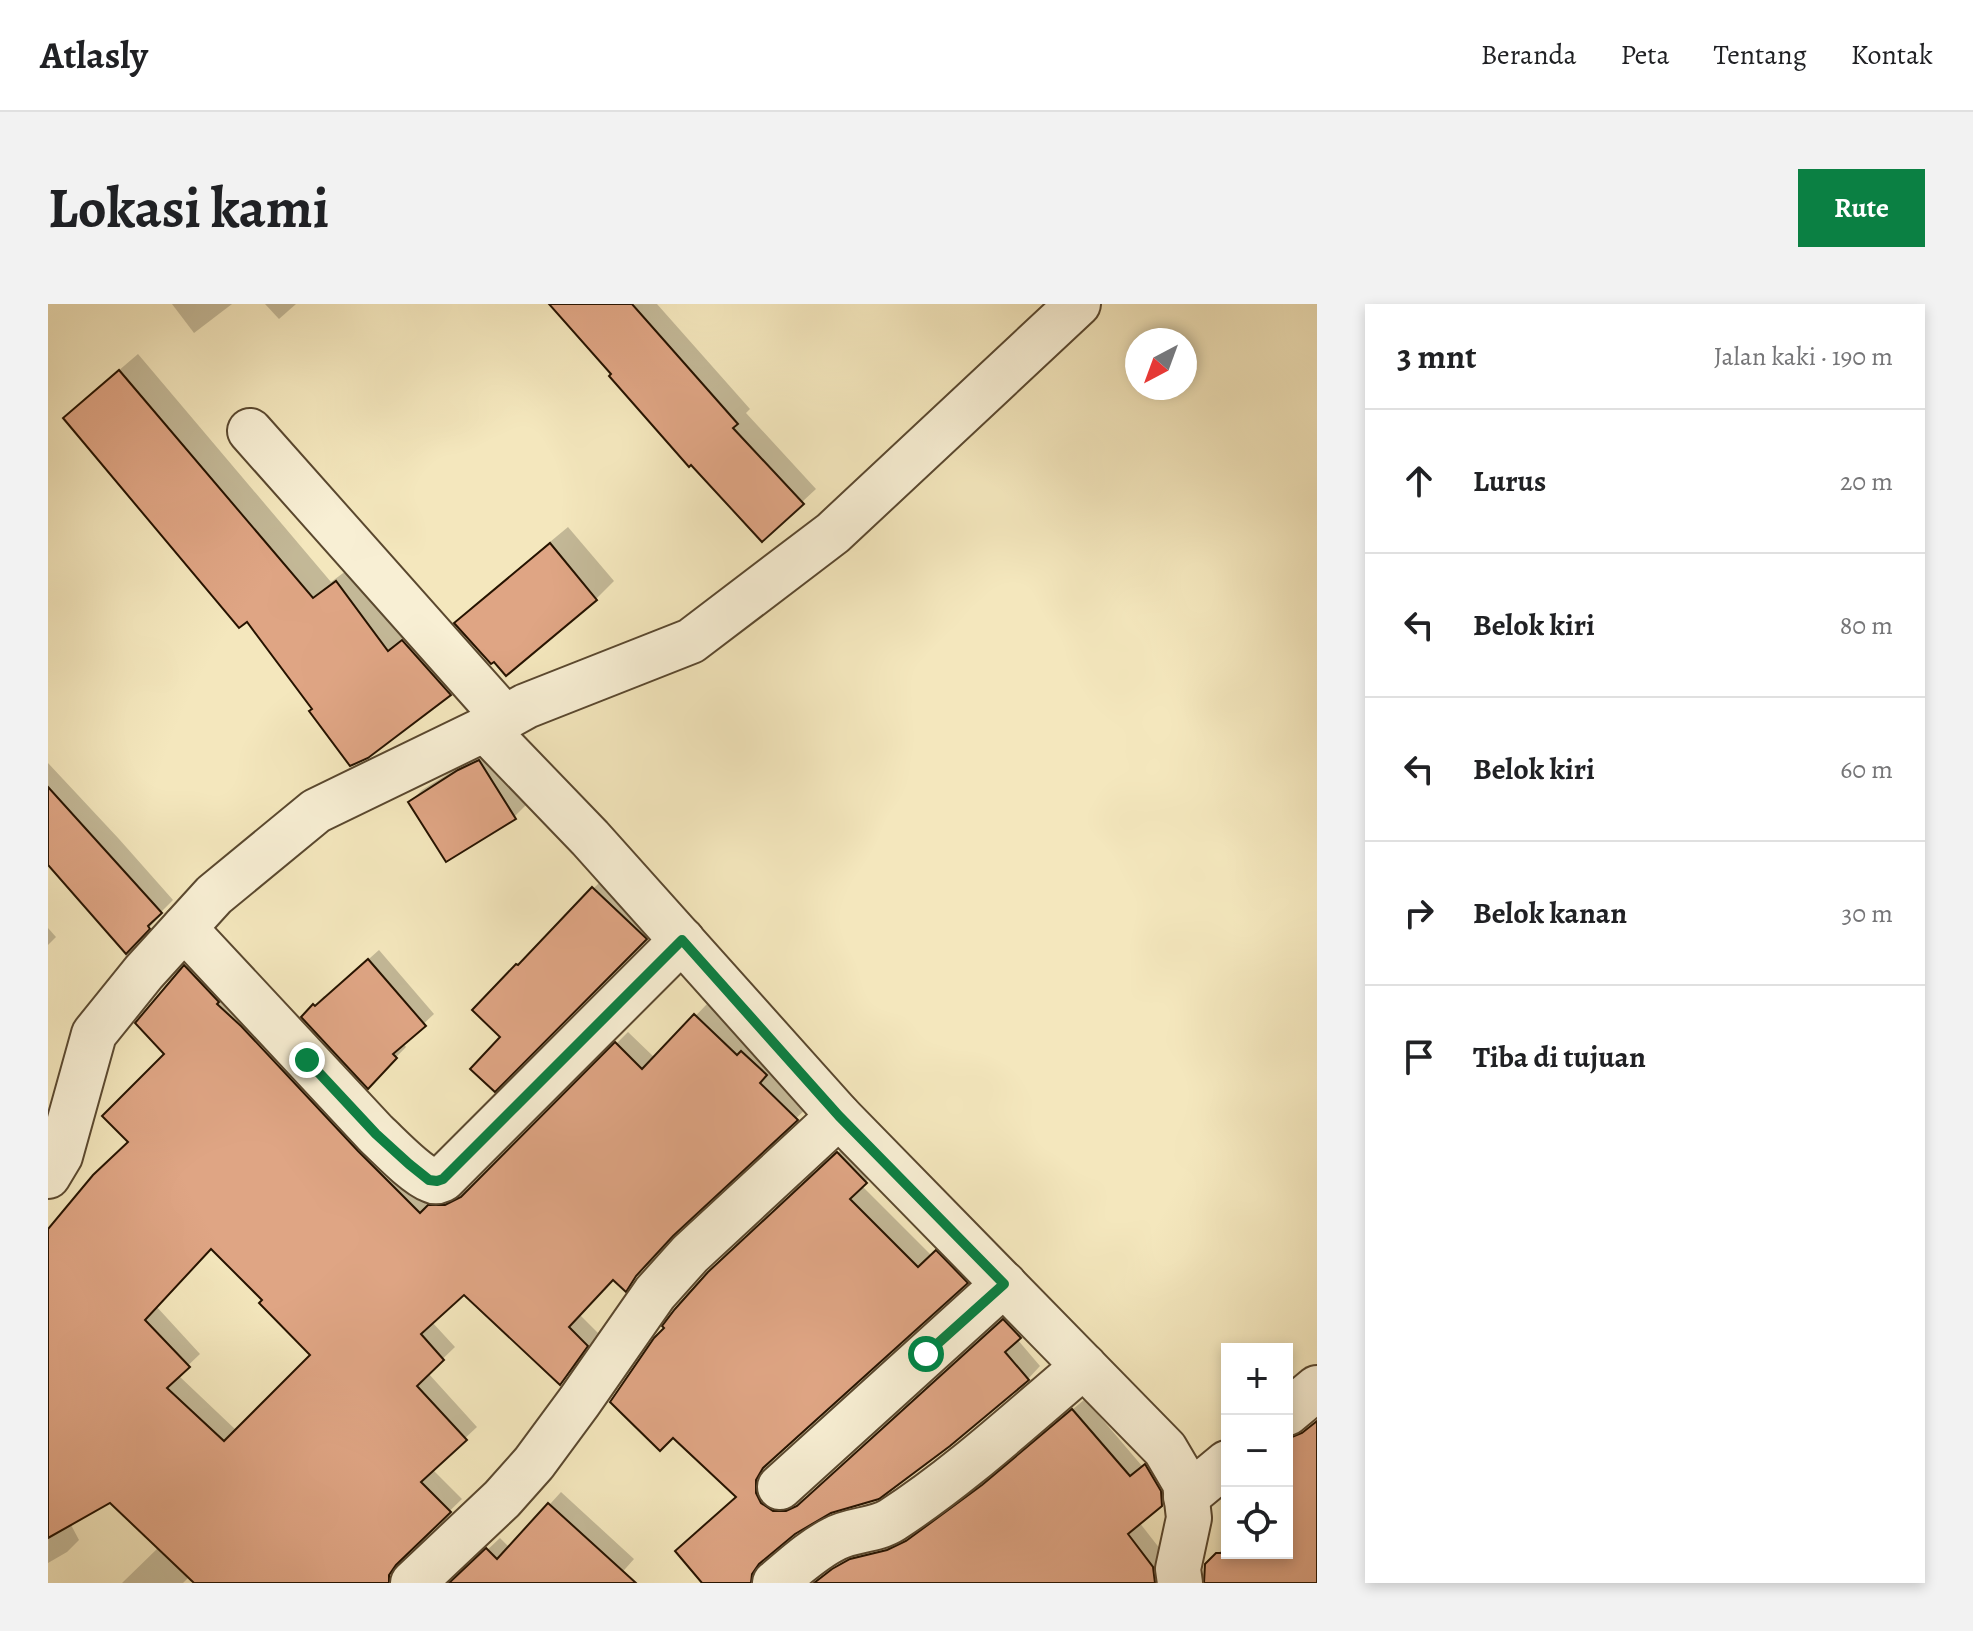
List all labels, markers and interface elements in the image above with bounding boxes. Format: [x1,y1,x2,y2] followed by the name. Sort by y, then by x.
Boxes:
[40,29,148,81] text: Atlasly
[1481,36,1577,74] text: Beranda
[1621,36,1670,74] text: Peta
[1714,36,1807,74] text: Tentang
[1851,36,1933,74] text: Kontak
[1798,169,1925,247] button: Rute
[48,170,329,246] text: Lokasi kami
[1125,328,1197,400] north arrow
[1397,333,1476,380] text: 3 mnt
[1714,339,1893,374] text: Jalan kaki · 190 m
[1397,459,1441,503] icon: ahead
[1473,461,1546,501] text: Lurus
[1840,464,1893,499] text: 20 m
[1397,603,1441,647] icon: left
[1473,605,1595,645] text: Belok kiri
[1840,608,1893,643] text: 80 m
[1397,747,1441,791] icon: left
[1473,749,1595,789] text: Belok kiri
[1840,752,1893,787] text: 60 m
[1397,891,1441,935] icon: right
[1473,893,1627,933] text: Belok kanan
[1842,896,1893,931] text: 30 m
[1397,1035,1441,1079] icon: arrive
[1473,1037,1646,1077] text: Tiba di tujuan
[289,1042,325,1078] route end
[908,1336,944,1372] route start
[1221,1343,1293,1559] map controls
[1221,1343,1293,1415] button: +
[1221,1415,1293,1487] button: −
[1221,1487,1293,1559] button: locate

